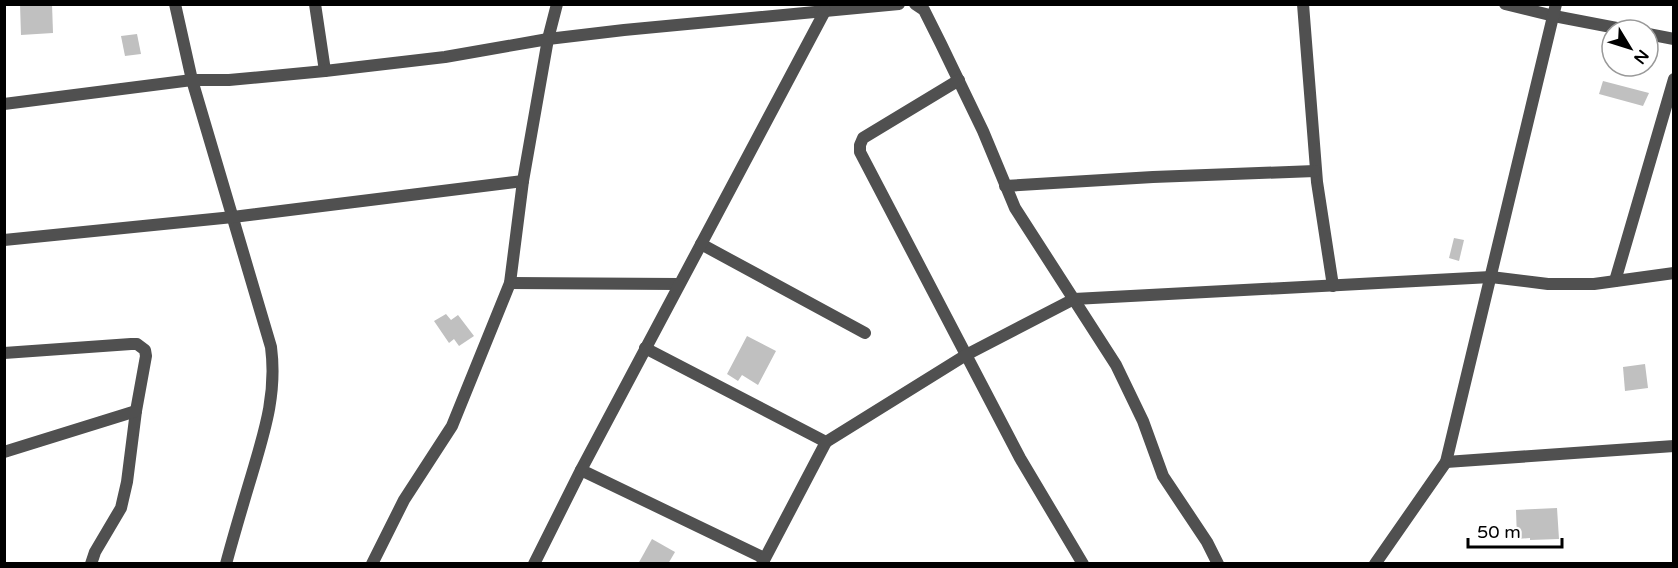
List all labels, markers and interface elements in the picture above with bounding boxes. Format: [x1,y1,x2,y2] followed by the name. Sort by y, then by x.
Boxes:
[1600,18,1660,78] north arrow
[1629,45,1653,68] text: N
[1468,511,1562,549] scale bar
[1477,521,1521,543] text: 50 m

